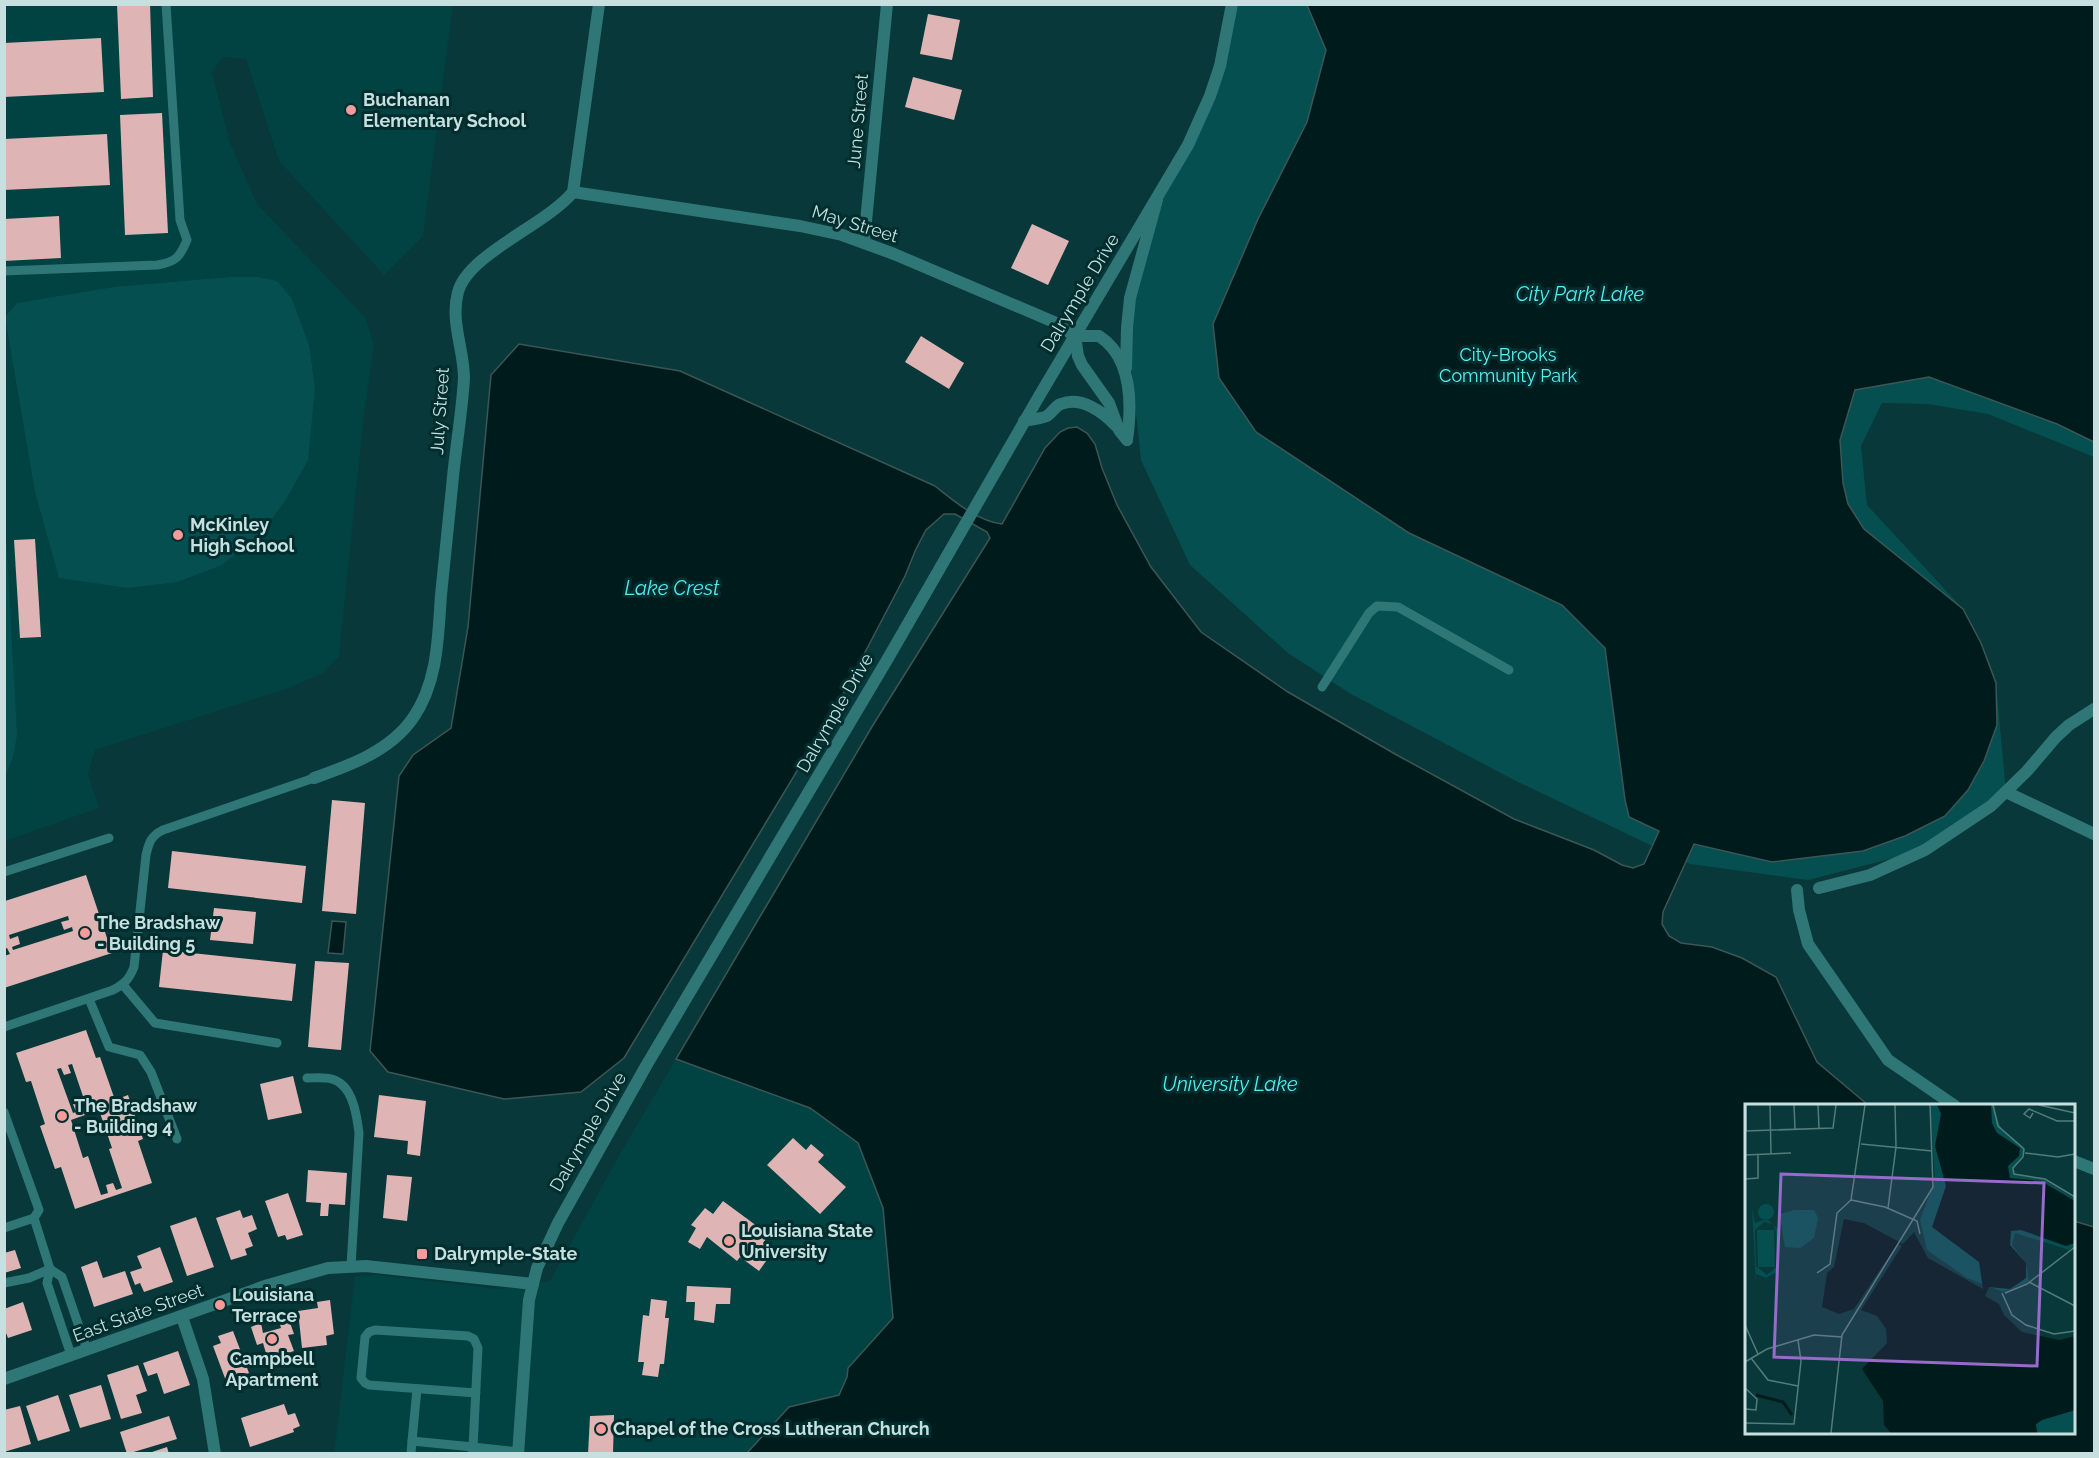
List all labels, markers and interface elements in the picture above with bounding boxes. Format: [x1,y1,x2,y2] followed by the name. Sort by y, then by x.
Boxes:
[843,73,872,169] street label: June Street
[363,89,527,131] place label: Buchanan Elementary School
[344,103,358,117] marker: Buchanan Elementary School
[810,200,901,247] street label: May Street
[1036,229,1123,356] street label: Dalrymple Drive
[1516,282,1645,306] water label: City Park Lake
[1439,344,1577,386] park label: City-Brooks Community Park
[426,367,453,455] street label: July Street
[190,514,294,556] place label: McKinley High School
[171,528,185,542] marker: McKinley High School
[624,576,720,600] water label: Lake Crest
[792,649,877,776] street label: Dalrymple Drive
[97,912,221,954] place label: The Bradshaw - Building 5
[78,926,92,940] marker: The Bradshaw - Building 5
[545,1068,630,1195] street label: Dalrymple Drive
[1162,1072,1298,1096] water label: University Lake
[74,1095,198,1137] place label: The Bradshaw - Building 4
[1745,1104,2075,1434] inset map
[55,1109,69,1123] marker: The Bradshaw - Building 4
[741,1220,873,1262] place label: Louisiana State University
[722,1234,736,1248] marker: Louisiana State University
[434,1243,578,1264] place label: Dalrymple-State
[415,1247,429,1261] marker: Dalrymple-State
[70,1279,206,1346] street label: East State Street
[232,1284,314,1326] place label: Louisiana Terrace
[213,1298,227,1312] marker: Louisiana Terrace
[265,1332,279,1346] marker: Campbell Apartment
[226,1348,319,1390] place label: Campbell Apartment
[613,1418,930,1439] place label: Chapel of the Cross Lutheran Church
[594,1422,608,1436] marker: Chapel of the Cross Lutheran Church

